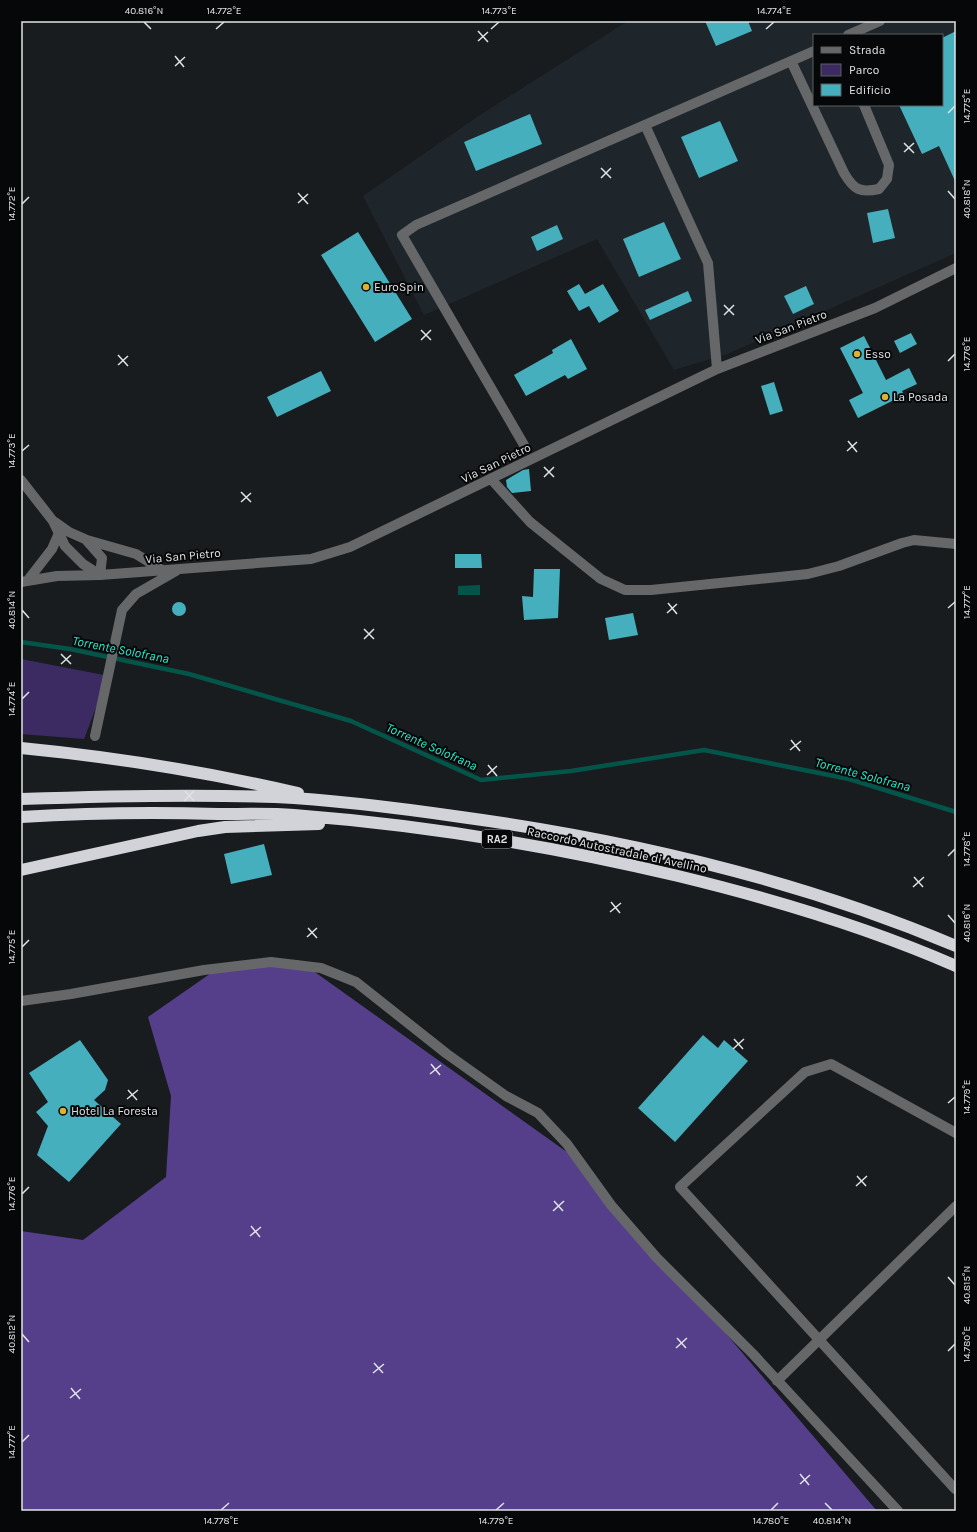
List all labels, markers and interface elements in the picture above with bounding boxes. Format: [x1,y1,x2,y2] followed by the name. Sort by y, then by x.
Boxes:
[125,5,163,17] text: 40.816°N
[207,5,241,17] text: 14.772°E
[482,5,517,17] text: 14.773°E
[757,5,791,17] text: 14.774°E
[813,34,943,106] legend
[849,43,885,57] text: Strada
[849,63,879,77] text: Parco
[849,83,890,97] text: Edificio
[961,89,973,123] text: 14.775°E
[961,179,973,219] text: 40.818°N
[6,187,18,221] text: 14.772°E
[374,280,424,294] place label: EuroSpin
[361,282,371,292] marker: EuroSpin
[753,307,829,347] street label: Via San Pietro
[961,337,973,371] text: 14.776°E
[865,347,891,361] place label: Esso
[852,349,862,359] marker: Esso
[893,390,948,404] place label: La Posada
[880,392,890,402] marker: La Posada
[6,434,18,469] text: 14.773°E
[459,440,533,486] street label: Via San Pietro
[145,546,221,566] street label: Via San Pietro
[961,585,973,619] text: 14.777°E
[6,591,18,629] text: 40.814°N
[71,633,171,666] water label: Torrente Solofrana
[6,682,18,716] text: 14.774°E
[384,720,480,773] water label: Torrente Solofrana
[813,755,913,795] water label: Torrente Solofrana
[526,824,708,876] street label: Raccordo Autostradale di Avellino
[482,830,512,848] road number: RA2
[961,831,973,867] text: 14.778°E
[961,904,973,942] text: 40.816°N
[6,930,18,964] text: 14.775°E
[961,1080,973,1114] text: 14.779°E
[71,1104,158,1118] place label: Hotel La Foresta
[58,1106,68,1116] marker: Hotel La Foresta
[6,1177,18,1211] text: 14.776°E
[961,1266,973,1304] text: 40.815°N
[6,1315,18,1353] text: 40.812°N
[961,1326,973,1362] text: 14.780°E
[6,1425,18,1459] text: 14.777°E
[203,1515,239,1527] text: 14.778°E
[479,1515,513,1527] text: 14.779°E
[753,1515,789,1527] text: 14.780°E
[813,1515,851,1527] text: 40.814°N

